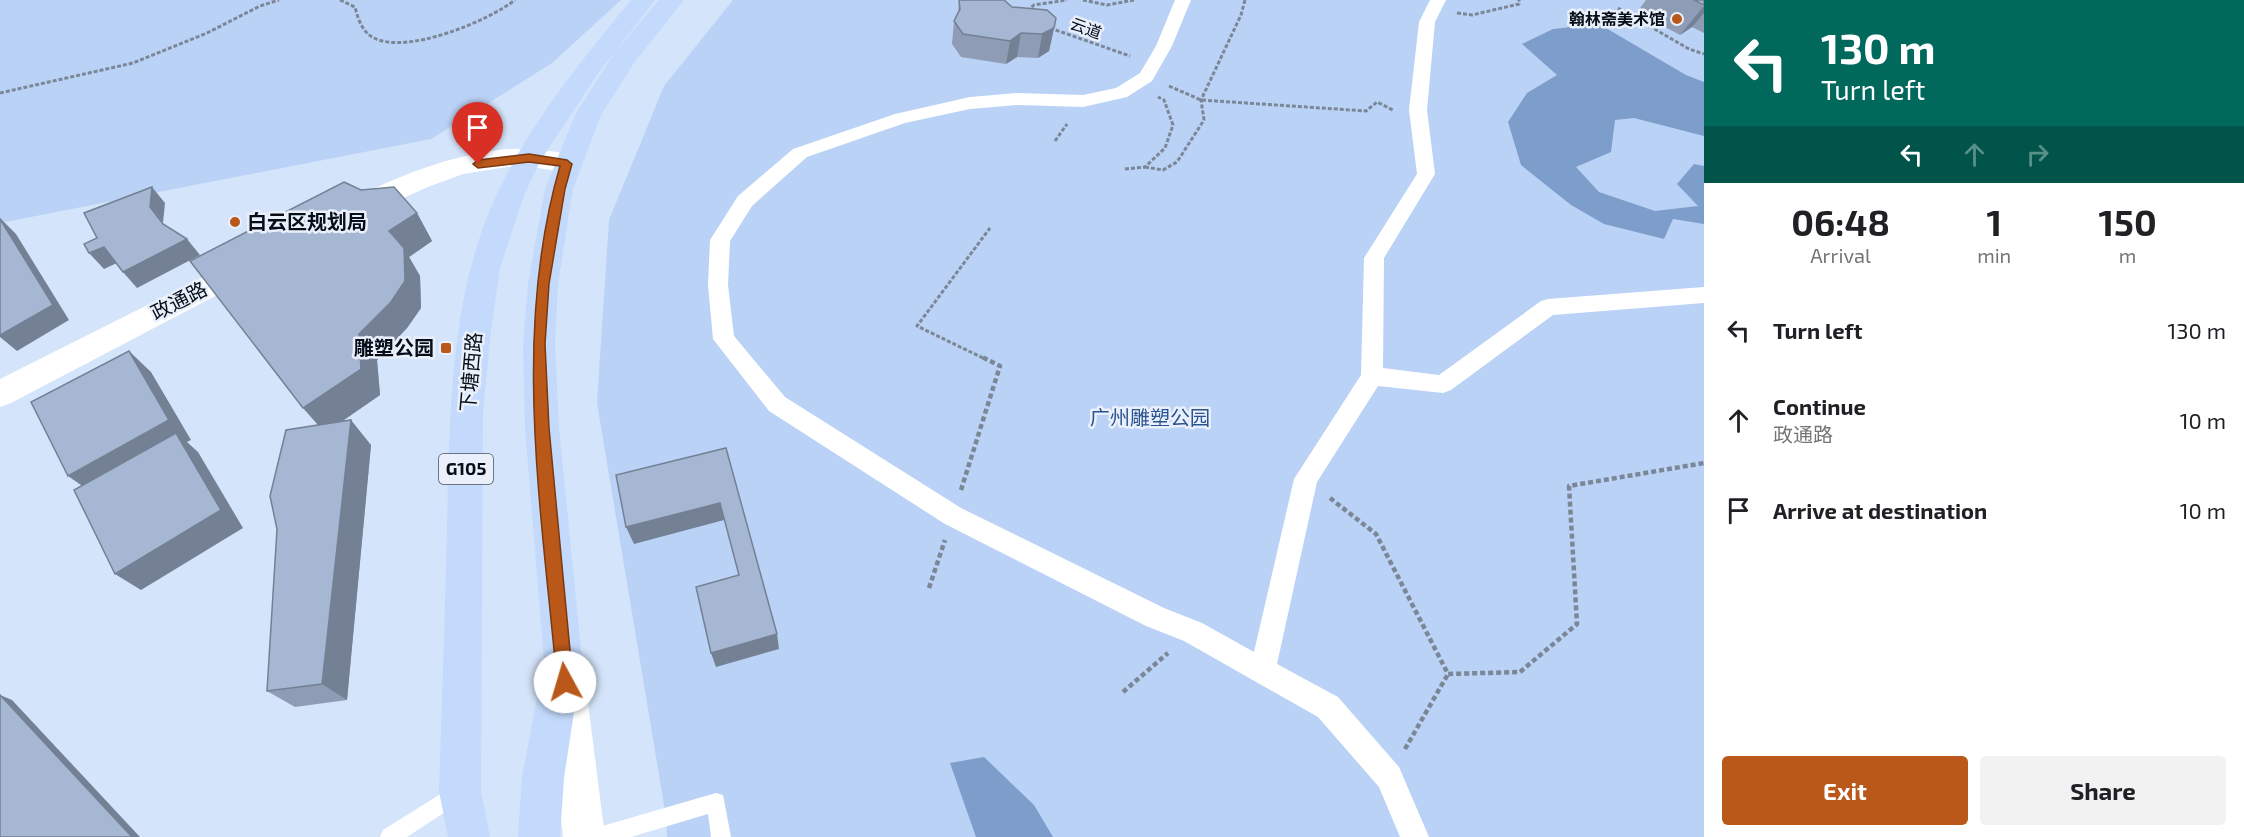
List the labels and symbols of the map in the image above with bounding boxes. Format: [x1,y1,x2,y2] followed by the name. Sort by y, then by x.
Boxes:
[1569,9,1665,28] place label: 翰林斋美术馆
[1670,12,1684,26] marker: 翰林斋美术馆
[1068,13,1104,42] street label: 云道
[452,102,503,164] pin
[247,209,367,233] place label: 白云区规划局
[228,215,242,229] marker: 白云区规划局
[146,276,211,324] street label: 政通路
[455,331,485,413] street label: 下塘西路
[354,335,434,359] place label: 雕塑公园
[439,341,453,355] marker: 雕塑公园
[1090,405,1210,429] park label: 广州雕塑公园
[439,454,493,484] road number: G105
[533,650,597,714] position arrow

